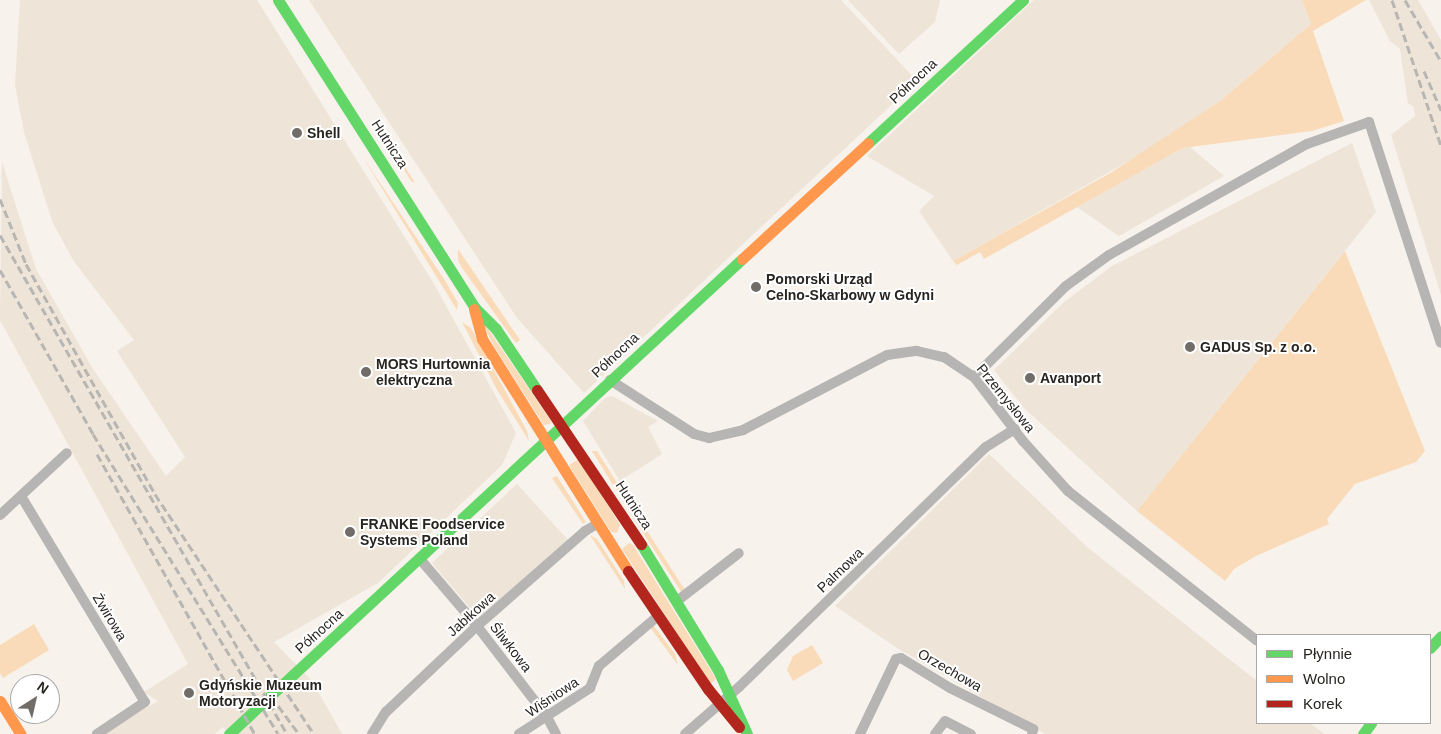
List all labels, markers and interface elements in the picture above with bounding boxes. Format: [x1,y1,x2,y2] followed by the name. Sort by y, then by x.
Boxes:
[886,55,940,107] street label: Północna
[368,117,412,171] street label: Hutnicza
[307,125,340,141] place label: Shell
[291,127,303,139] marker: Shell
[766,271,934,304] place label: Pomorski Urząd Celno-Skarbowy w Gdyni
[750,281,762,293] marker: Pomorski Urząd Celno-Skarbowy w Gdyni
[588,329,642,381] street label: Północna
[1200,339,1316,355] place label: GADUS Sp. z o.o.
[1184,341,1196,353] marker: GADUS Sp. z o.o.
[376,356,490,388] place label: MORS Hurtownia elektryczna
[973,360,1039,436] street label: Przemysłowa
[360,366,372,378] marker: MORS Hurtownia elektryczna
[1040,370,1101,386] place label: Avanport
[1024,372,1036,384] marker: Avanport
[612,478,656,532] street label: Hutnicza
[360,516,505,548] place label: FRANKE Foodservice Systems Poland
[344,526,356,538] marker: FRANKE Foodservice Systems Poland
[813,544,867,596] street label: Palmowa
[444,588,498,640] street label: Jabłkowa
[89,590,131,644] street label: Żwirowa
[292,605,346,657] street label: Północna
[486,619,536,675] street label: Śliwkowa
[1256,634,1431,724] legend
[915,645,985,695] street label: Orzechowa
[1303,645,1352,662] text: Płynnie
[1303,670,1345,687] text: Wolno
[522,673,582,721] street label: Wiśniowa
[10,674,60,724] north arrow
[199,677,322,710] place label: Gdyńskie Muzeum Motoryzacji
[34,678,52,697] text: N
[183,687,195,699] marker: Gdyńskie Muzeum Motoryzacji
[1303,695,1342,712] text: Korek

